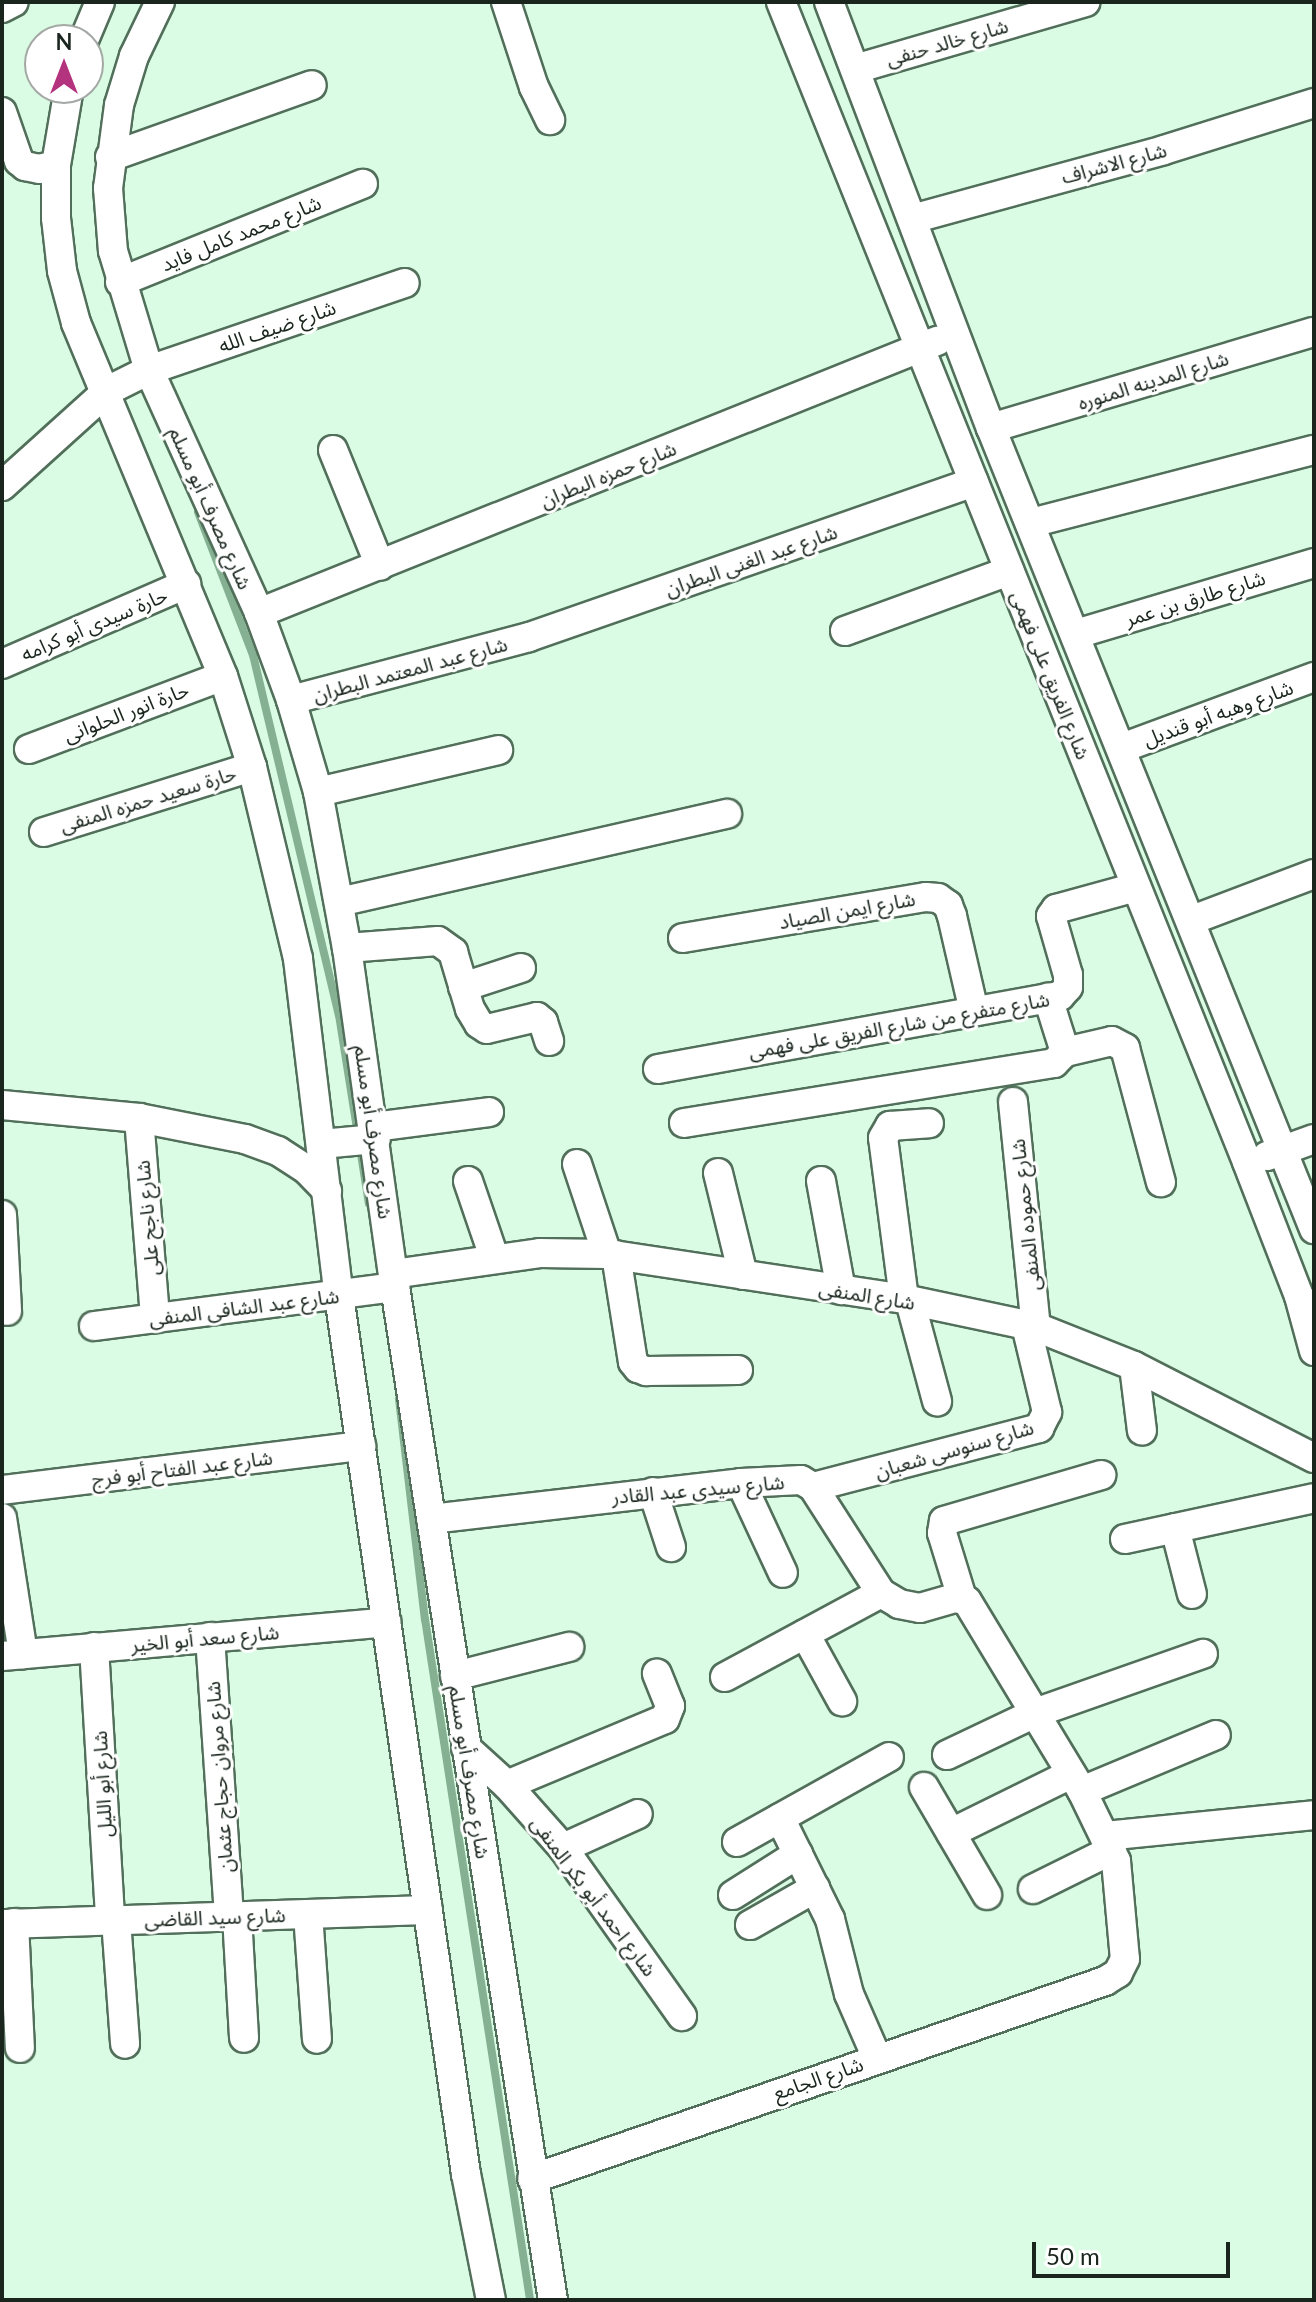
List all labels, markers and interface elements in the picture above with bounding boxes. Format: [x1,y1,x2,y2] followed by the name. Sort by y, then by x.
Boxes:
[883,13,1011,71] street label: شارع خالد حنفى
[24,24,104,104] north arrow
[56,28,72,55] text: N
[1059,137,1169,189] street label: شارع الاشراف
[158,190,324,276] street label: شارع محمد كامل فايد
[215,295,339,357] street label: شارع ضيف الله
[1075,346,1231,414] street label: شارع المدينه المنوره
[164,423,258,593] street label: شارع مصرف أبو مسلم
[536,436,680,512] street label: شارع حمزه البطران
[662,519,840,601] street label: شارع عبد الغنى البطران
[1122,565,1268,631] street label: شارع طارق بن عمر
[17,582,171,666] street label: حارة سيدى أبو كرامه
[1006,587,1096,763] street label: شارع الفريق على فهمى
[310,631,510,707] street label: شارع عبد المعتمد البطران
[1140,675,1296,751] street label: شارع وهبه أبو قنديل
[60,677,192,747] street label: حارة انور الحلوانى
[57,761,239,837] street label: حارة سعيد حمزه المنفى
[777,886,917,934] street label: شارع ايمن الصياد
[747,987,1051,1063] street label: شارع متفرع من شارع الفريق على فهمى
[350,1044,398,1220] street label: شارع مصرف أبو مسلم
[1005,1138,1045,1292] street label: شارع حموده المنفى
[130,1159,164,1277] street label: شارع ناجح على
[817,1276,917,1314] street label: شارع المنفى
[148,1283,340,1331] street label: شارع عبد الشافى المنفى
[872,1415,1036,1483] street label: شارع سنوسى شعبان
[90,1445,274,1491] street label: شارع عبد الفتاح أبو فرج
[611,1469,785,1509] street label: شارع سيدى عبد القادر
[130,1620,280,1656] street label: شارع سعد أبو الخير
[200,1680,238,1874] street label: شارع مروان حجاج عثمان
[444,1684,496,1860] street label: شارع مصرف أبو مسلم
[87,1730,117,1838] street label: شارع أبو الليل
[526,1811,662,1981] street label: شارع احمد أبو بكر المنفى
[144,1903,286,1931] street label: شارع سيد القاضى
[770,2051,866,2105] street label: شارع الجامع
[1036,2226,1234,2276] scale bar
[1046,2241,1100,2270] text: 50 m

